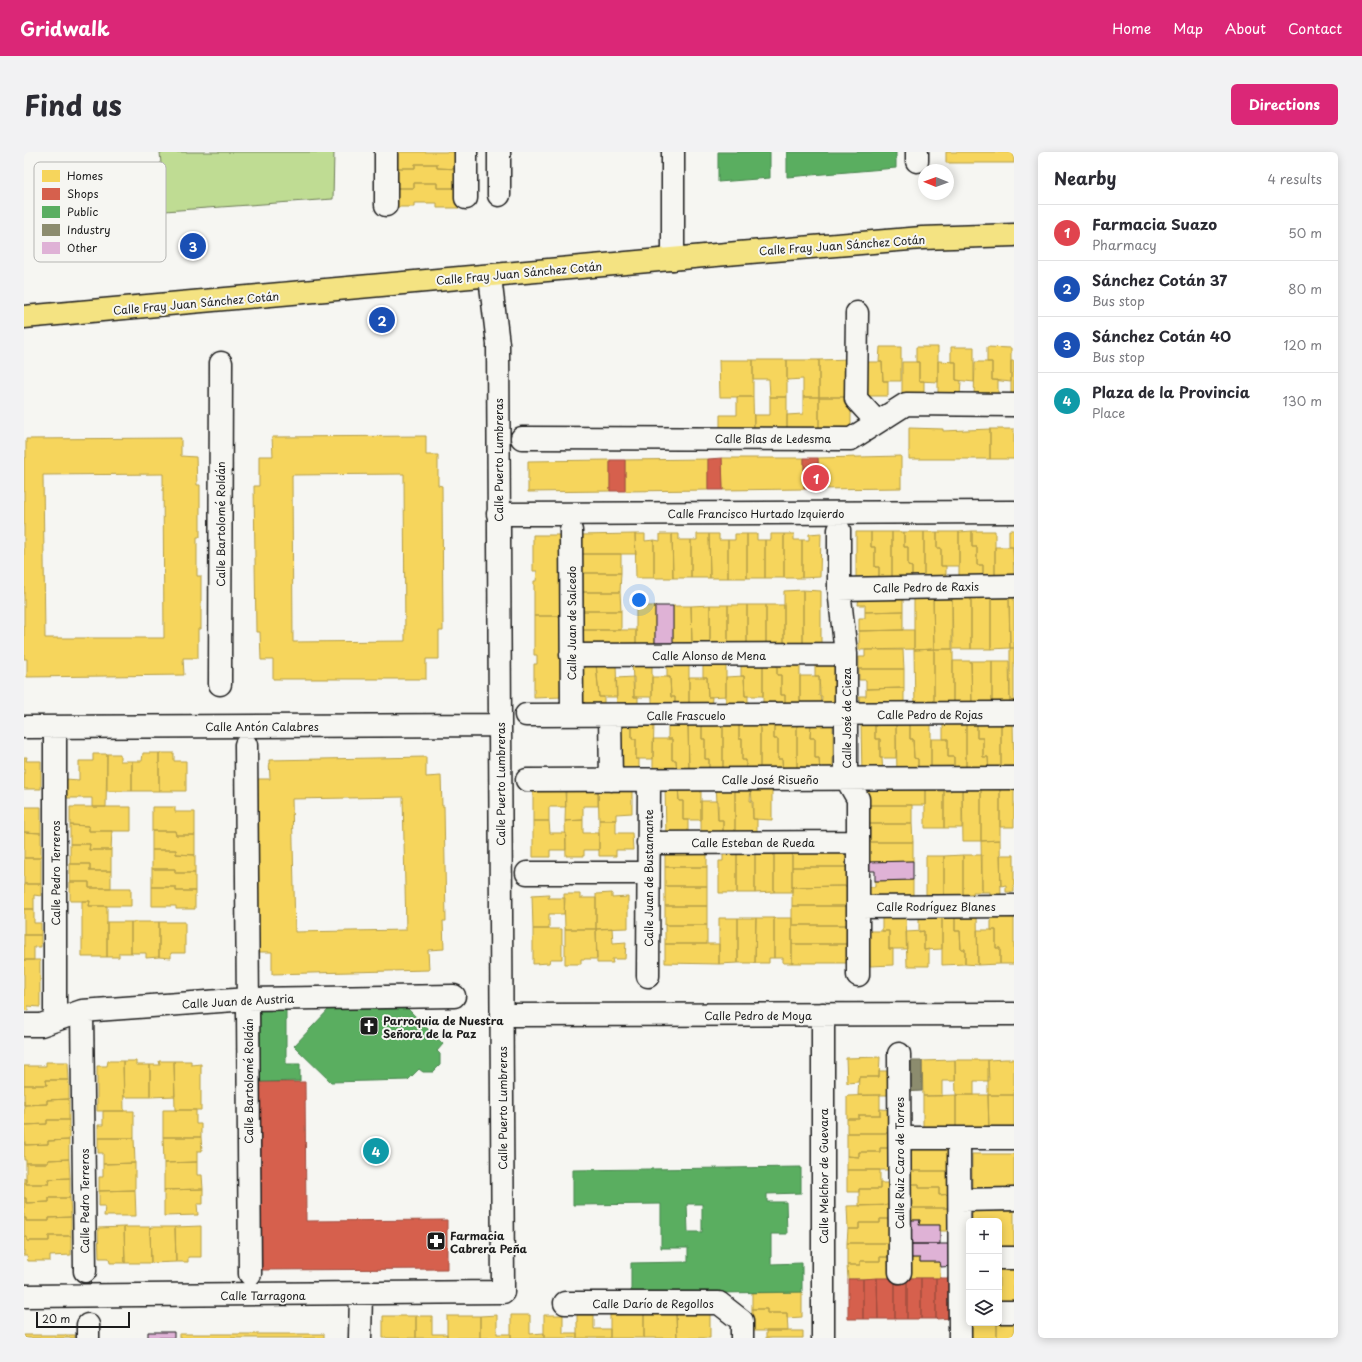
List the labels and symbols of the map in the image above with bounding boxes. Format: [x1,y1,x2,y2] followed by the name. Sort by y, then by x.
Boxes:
[34,162,166,262] legend
[918,164,954,200] north arrow
[67,167,103,184] text: Homes
[67,185,98,202] text: Shops
[67,203,98,220] text: Public
[67,221,111,238] text: Industry
[180,231,206,261] pin: 3
[758,231,926,259] street label: Calle Fray Juan Sánchez Cotán
[67,239,98,256] text: Other
[435,257,603,289] street label: Calle Fray Juan Sánchez Cotán
[112,287,280,319] street label: Calle Fray Juan Sánchez Cotán
[369,305,395,335] pin: 2
[490,398,507,522] street label: Calle Puerto Lumbreras
[715,430,831,447] street label: Calle Blas de Ledesma
[212,461,229,587] street label: Calle Bartolomé Roldán
[803,463,829,493] pin: 1
[668,505,844,522] street label: Calle Francisco Hurtado Izquierdo
[563,566,580,680] street label: Calle Juan de Salcedo
[873,578,979,596] street label: Calle Pedro de Raxis
[629,590,649,610] your location
[652,647,766,664] street label: Calle Alonso de Mena
[838,667,855,768] street label: Calle José de Cieza
[877,706,983,723] street label: Calle Pedro de Rojas
[646,707,726,724] street label: Calle Frascuelo
[205,718,319,735] street label: Calle Antón Calabres
[492,722,509,846] street label: Calle Puerto Lumbreras
[722,771,819,788] street label: Calle José Risueño
[640,809,657,947] street label: Calle Juan de Bustamante
[47,820,64,926] street label: Calle Pedro Terreros
[691,834,815,851] street label: Calle Esteban de Rueda
[876,898,996,915] street label: Calle Rodríguez Blanes
[181,990,295,1012] street label: Calle Juan de Austria
[704,1007,812,1024] street label: Calle Pedro de Moya
[383,1012,504,1042] place label: Parroquia de Nuestra Señora de la Paz
[358,1015,380,1037] church icon: Parroquia de Nuestra Señora de la Paz
[240,1018,257,1144] street label: Calle Bartolomé Roldán
[494,1046,511,1170] street label: Calle Puerto Lumbreras
[891,1097,908,1229] street label: Calle Ruiz Caro de Torres
[815,1108,832,1244] street label: Calle Melchor de Guevara
[363,1136,389,1166] pin: 4
[76,1148,93,1254] street label: Calle Pedro Terreros
[450,1227,528,1257] place label: Farmacia Cabrera Peña
[425,1230,447,1252] pharmacy icon: Farmacia Cabrera Peña
[220,1287,306,1304] street label: Calle Tarragona
[592,1295,714,1312] street label: Calle Darío de Regollos
[36,1310,130,1329] scale bar

